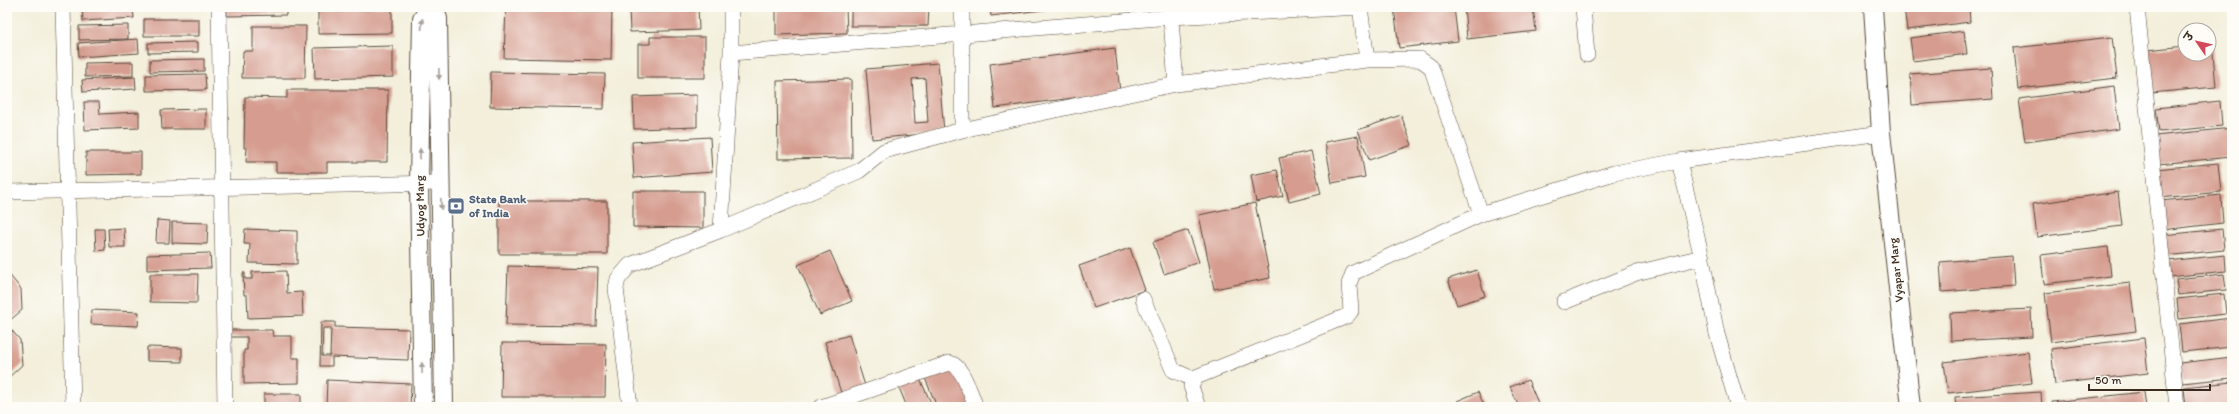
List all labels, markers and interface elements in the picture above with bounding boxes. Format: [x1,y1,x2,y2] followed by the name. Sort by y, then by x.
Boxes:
[419,18,426,30] one-way arrow
[2177,22,2217,62] north arrow
[2181,29,2197,44] text: उ
[436,68,442,81] one-way arrow
[416,148,423,160] one-way arrow
[412,174,428,237] street label: Udyog Marg
[469,192,527,220] place label: State Bank of India
[446,196,466,216] bank icon: State Bank of India
[438,198,444,211] one-way arrow
[1886,236,1906,303] street label: Vyapar Marg
[419,362,426,374] one-way arrow
[2089,366,2210,392] scale bar
[2095,373,2121,387] text: 50 m

